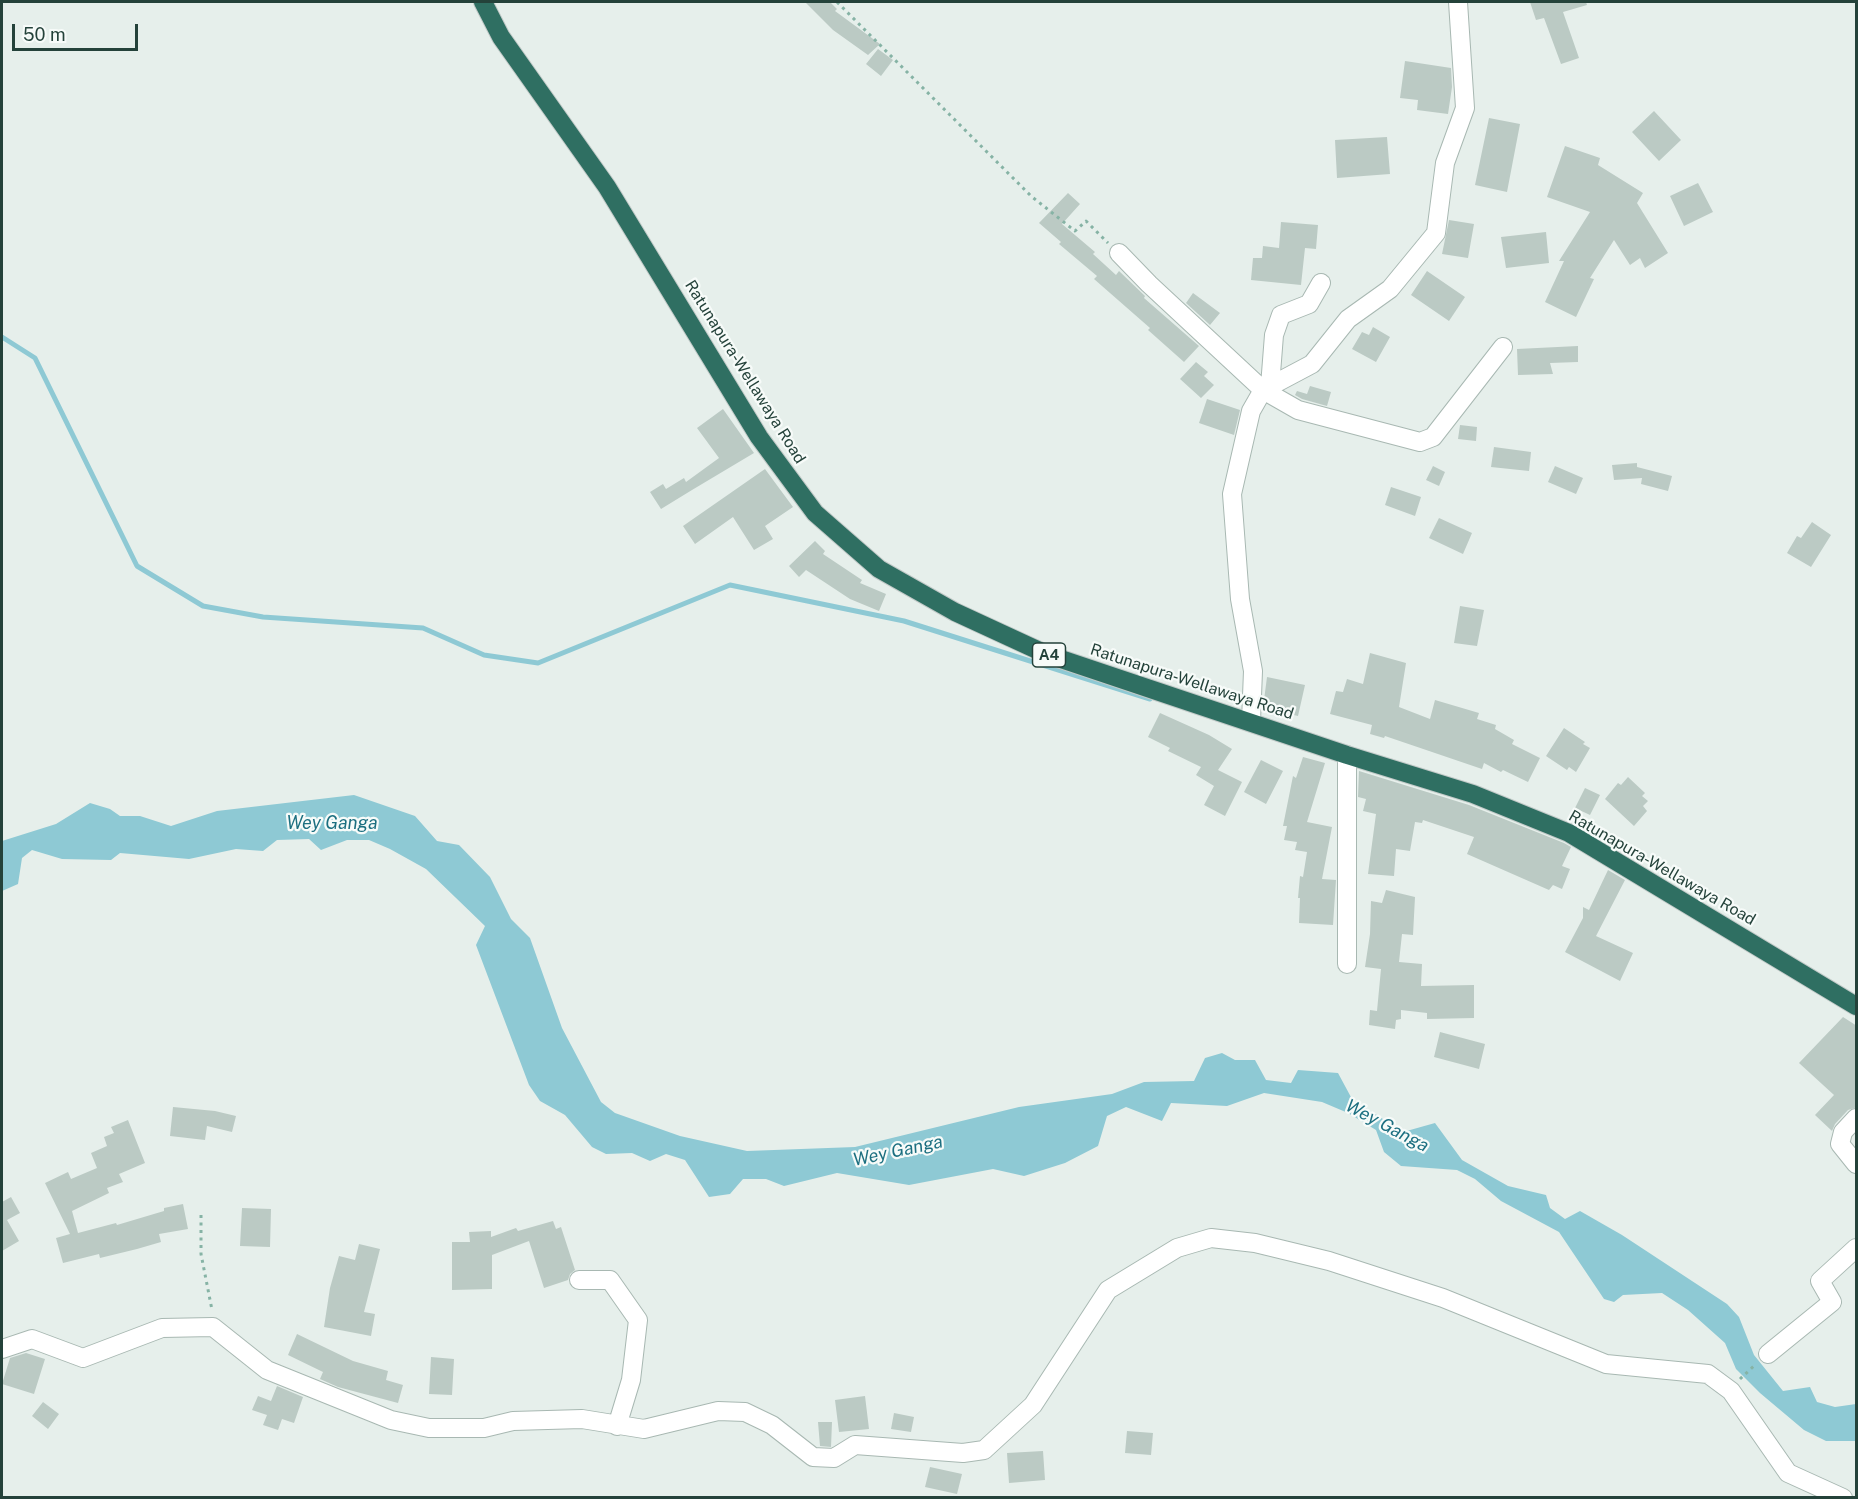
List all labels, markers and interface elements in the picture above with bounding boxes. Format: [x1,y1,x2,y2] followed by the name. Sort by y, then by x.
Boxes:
[15,12,141,50] scale bar
[23,24,66,45] text: 50 m
[681,277,809,467] street label: Ratunapura-Wellawaya Road
[1088,640,1296,724] street label: Ratunapura-Wellawaya Road
[1032,643,1066,667] road number: A4
[1565,807,1759,929] street label: Ratunapura-Wellawaya Road
[286,812,378,834] water label: Wey Ganga
[1342,1095,1432,1157] water label: Wey Ganga
[851,1131,945,1171] water label: Wey Ganga

